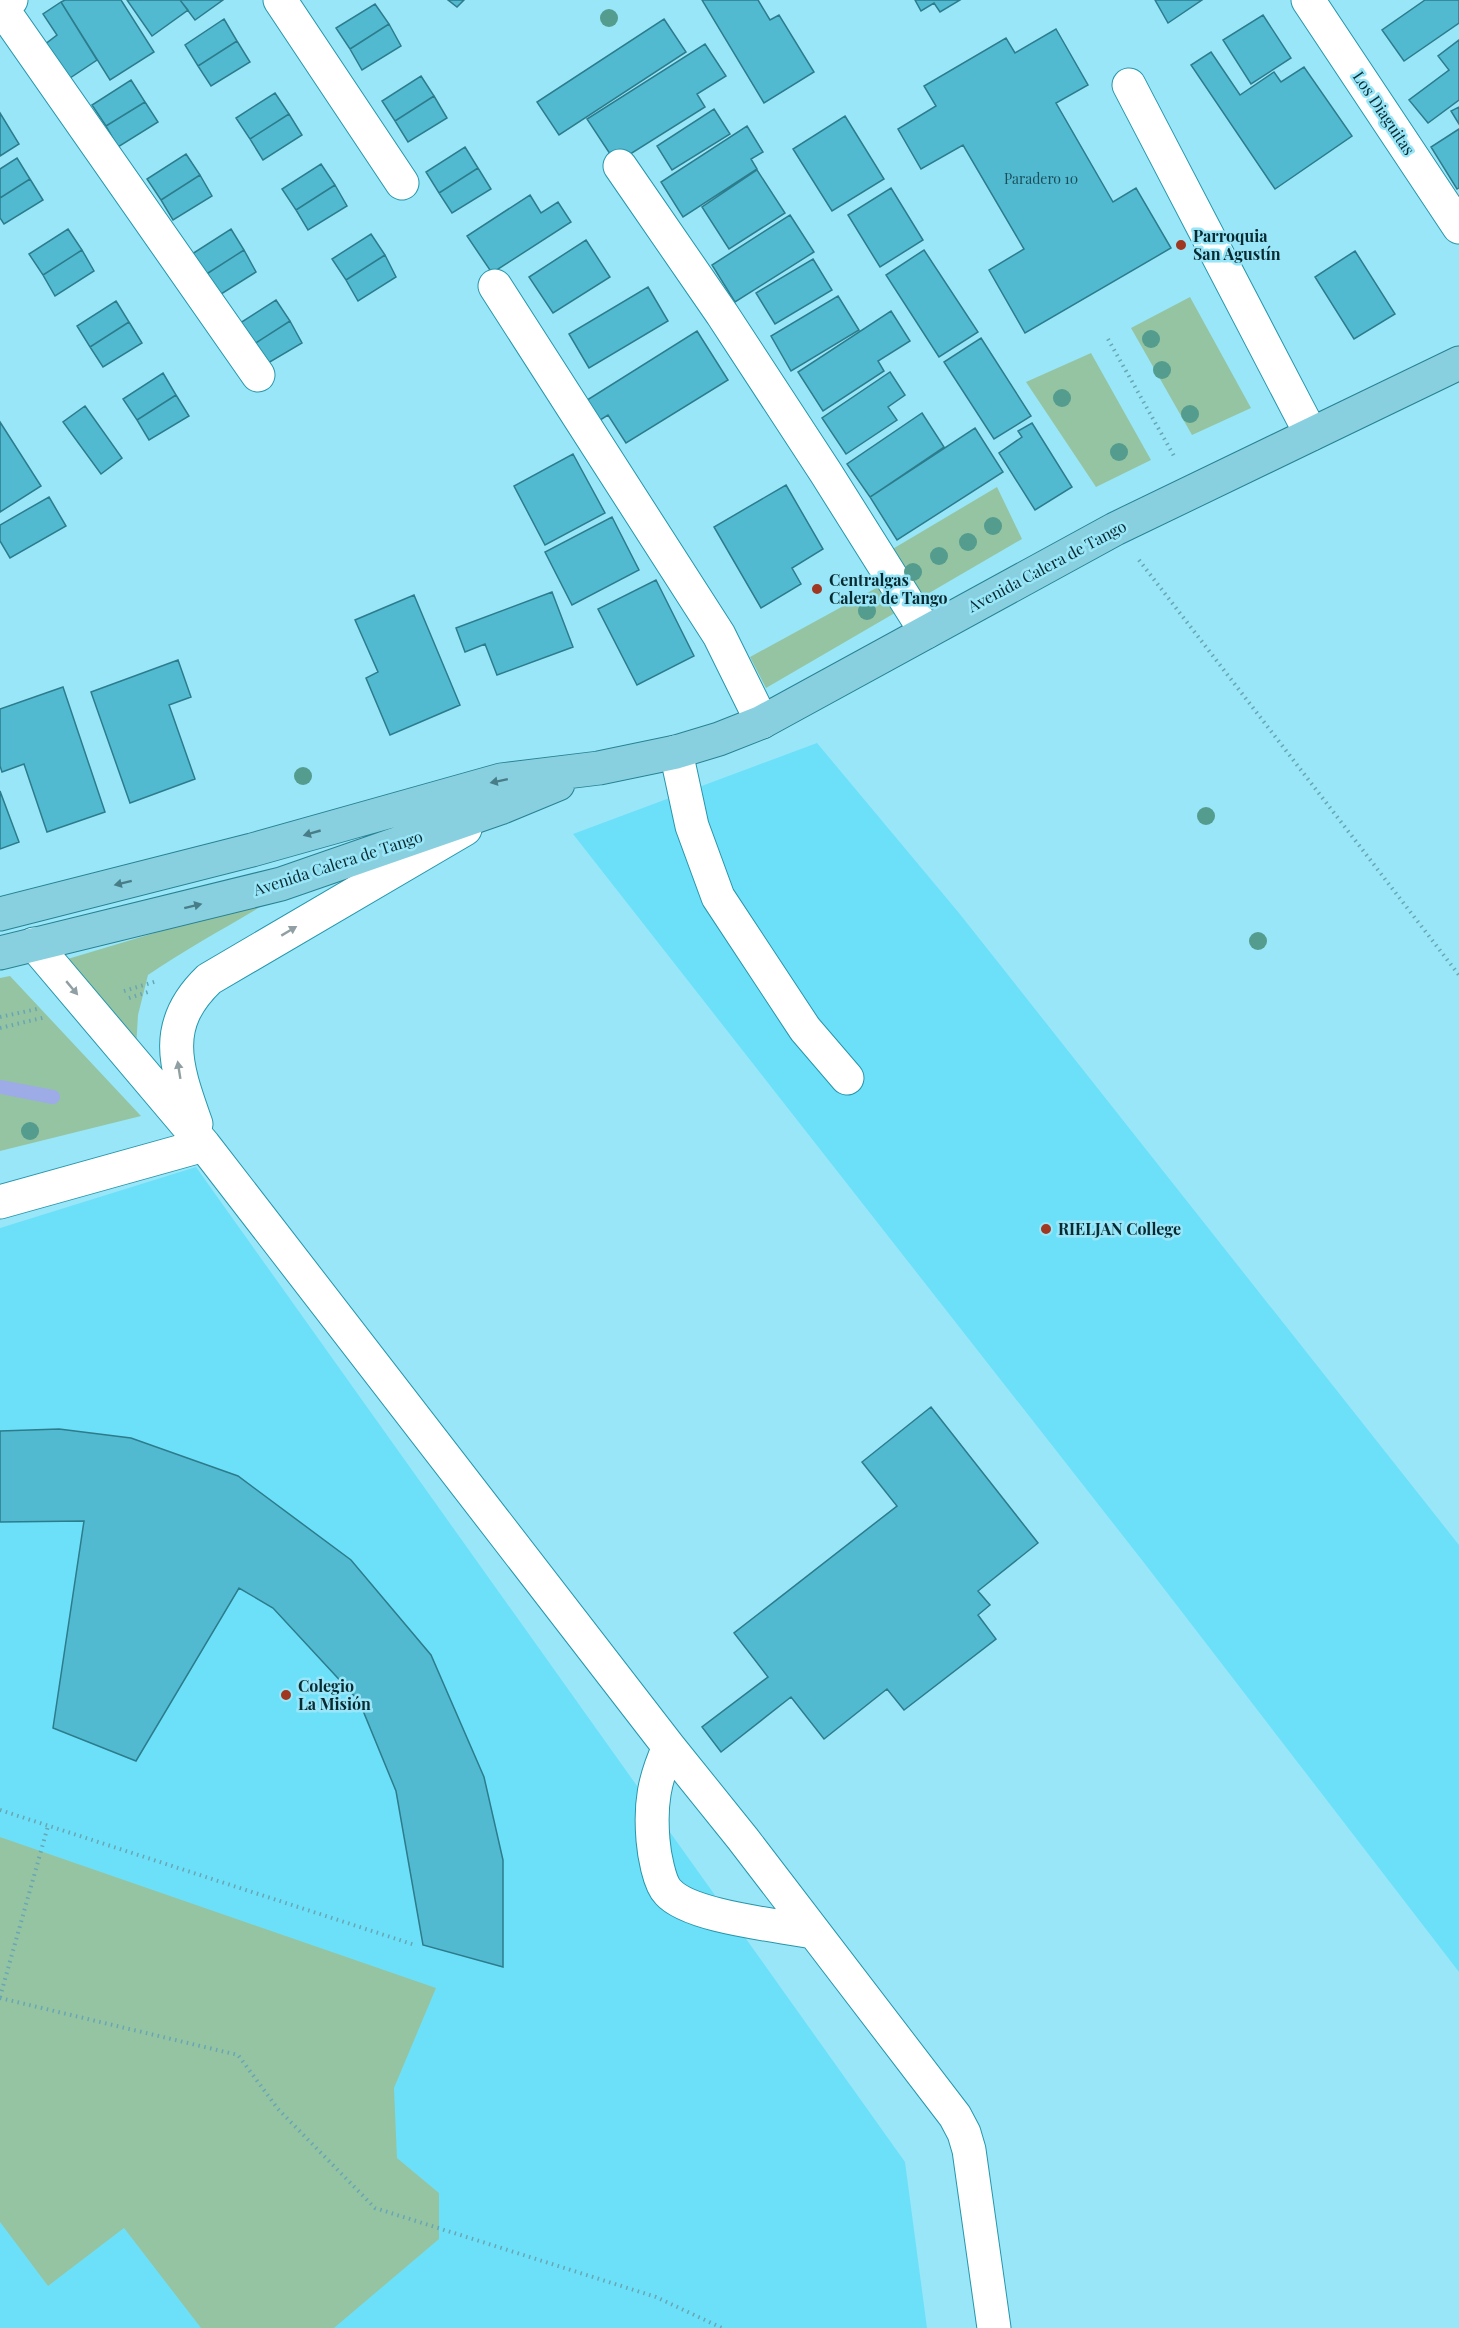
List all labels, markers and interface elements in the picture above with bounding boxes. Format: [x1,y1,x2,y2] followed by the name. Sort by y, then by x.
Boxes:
[1349,67,1420,159] street label: Los Diaguitas
[1004,169,1078,188] house number: Paradero 10
[1193,225,1281,264] place label: Parroquia San Agustín
[1174,238,1188,252] marker: Parroquia San Agustín
[963,515,1130,617] street label: Avenida Calera de Tango
[829,569,948,608] place label: Centralgas Calera de Tango
[810,582,824,596] marker: Centralgas Calera de Tango
[490,777,509,786] one-way arrow
[250,825,425,900] street label: Avenida Calera de Tango
[303,829,321,838] one-way arrow
[114,878,132,888] one-way arrow
[184,900,203,910] one-way arrow
[281,926,297,937] one-way arrow
[66,980,79,996] one-way arrow
[174,1060,183,1079] one-way arrow
[1058,1218,1181,1239] place label: RIELJAN College
[1039,1222,1053,1236] marker: RIELJAN College
[298,1675,371,1714] place label: Colegio La Misión
[279,1688,293,1702] marker: Colegio La Misión

